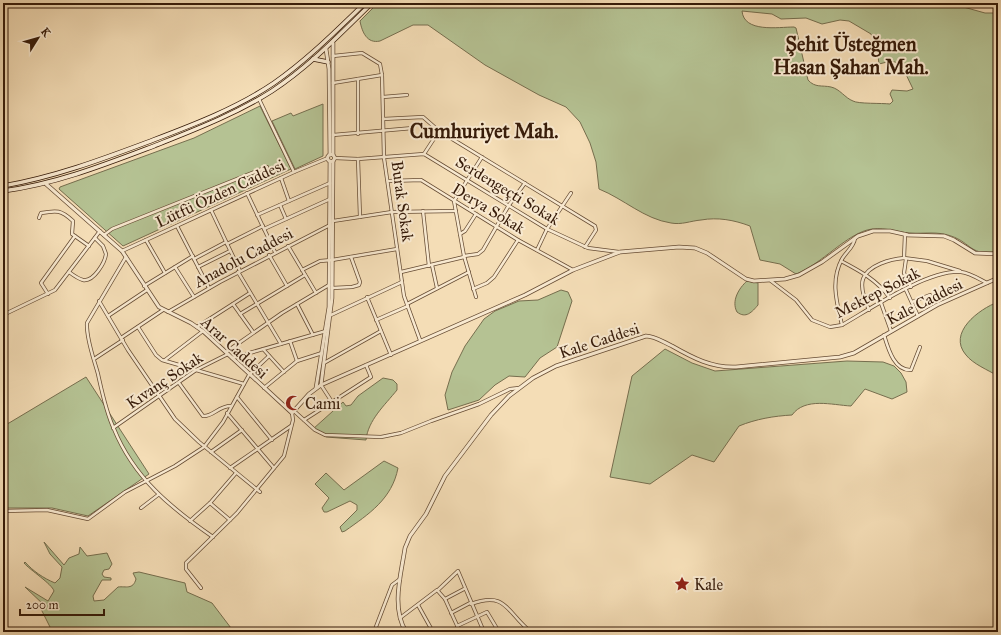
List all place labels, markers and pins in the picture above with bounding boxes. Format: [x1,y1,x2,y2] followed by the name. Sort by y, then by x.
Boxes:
[284,394,302,412] mosque icon: Cami
[305,394,341,413] place label: Cami
[673,575,691,593] place icon: Kale
[694,575,723,594] place label: Kale

